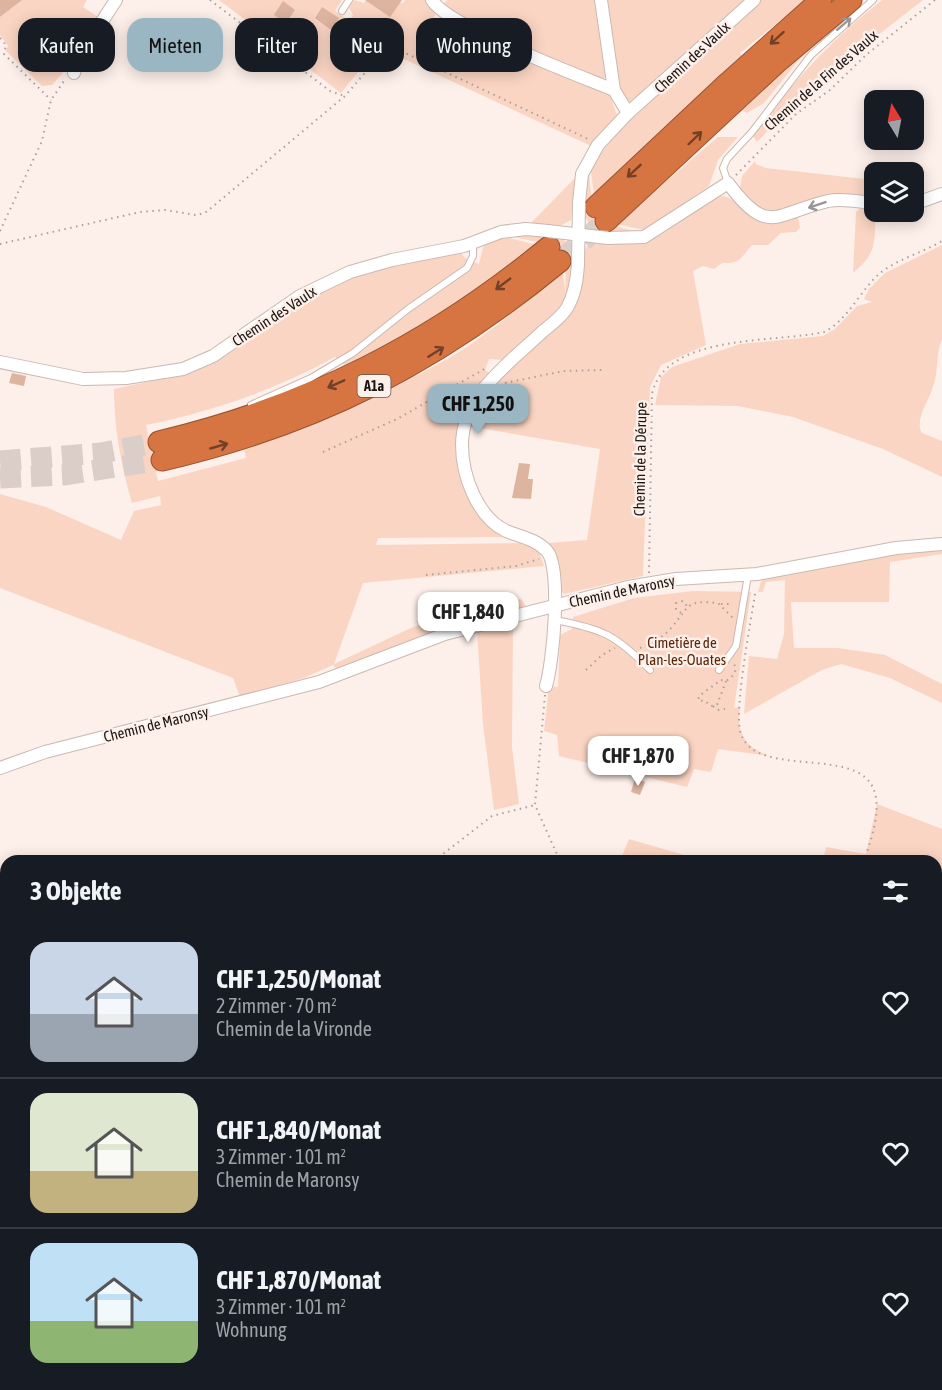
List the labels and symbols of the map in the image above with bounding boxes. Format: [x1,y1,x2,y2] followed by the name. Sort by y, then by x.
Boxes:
[836,17,851,31] one-way arrow
[651,18,733,96] street label: Chemin des Vaulx
[761,26,881,134] street label: Chemin de la Fin des Vaulx
[770,31,785,45] one-way arrow
[864,90,924,150] north arrow
[688,131,703,146] one-way arrow
[627,164,642,178] one-way arrow
[808,200,827,211] one-way arrow
[495,277,511,290] one-way arrow
[229,282,319,350] street label: Chemin des Vaulx
[427,345,444,357] one-way arrow
[358,375,391,397] road number: A1a
[327,379,346,390] one-way arrow
[409,384,547,435] pin: CHF 1,250
[631,402,649,516] street label: Chemin de la Dérupe
[209,440,228,451] one-way arrow
[568,571,676,611] street label: Chemin de Maronsy
[399,592,537,643] pin: CHF 1,840
[638,634,726,668] park label: Cimetière de Plan-les-Ouates
[102,703,210,745] street label: Chemin de Maronsy
[569,736,707,787] pin: CHF 1,870

